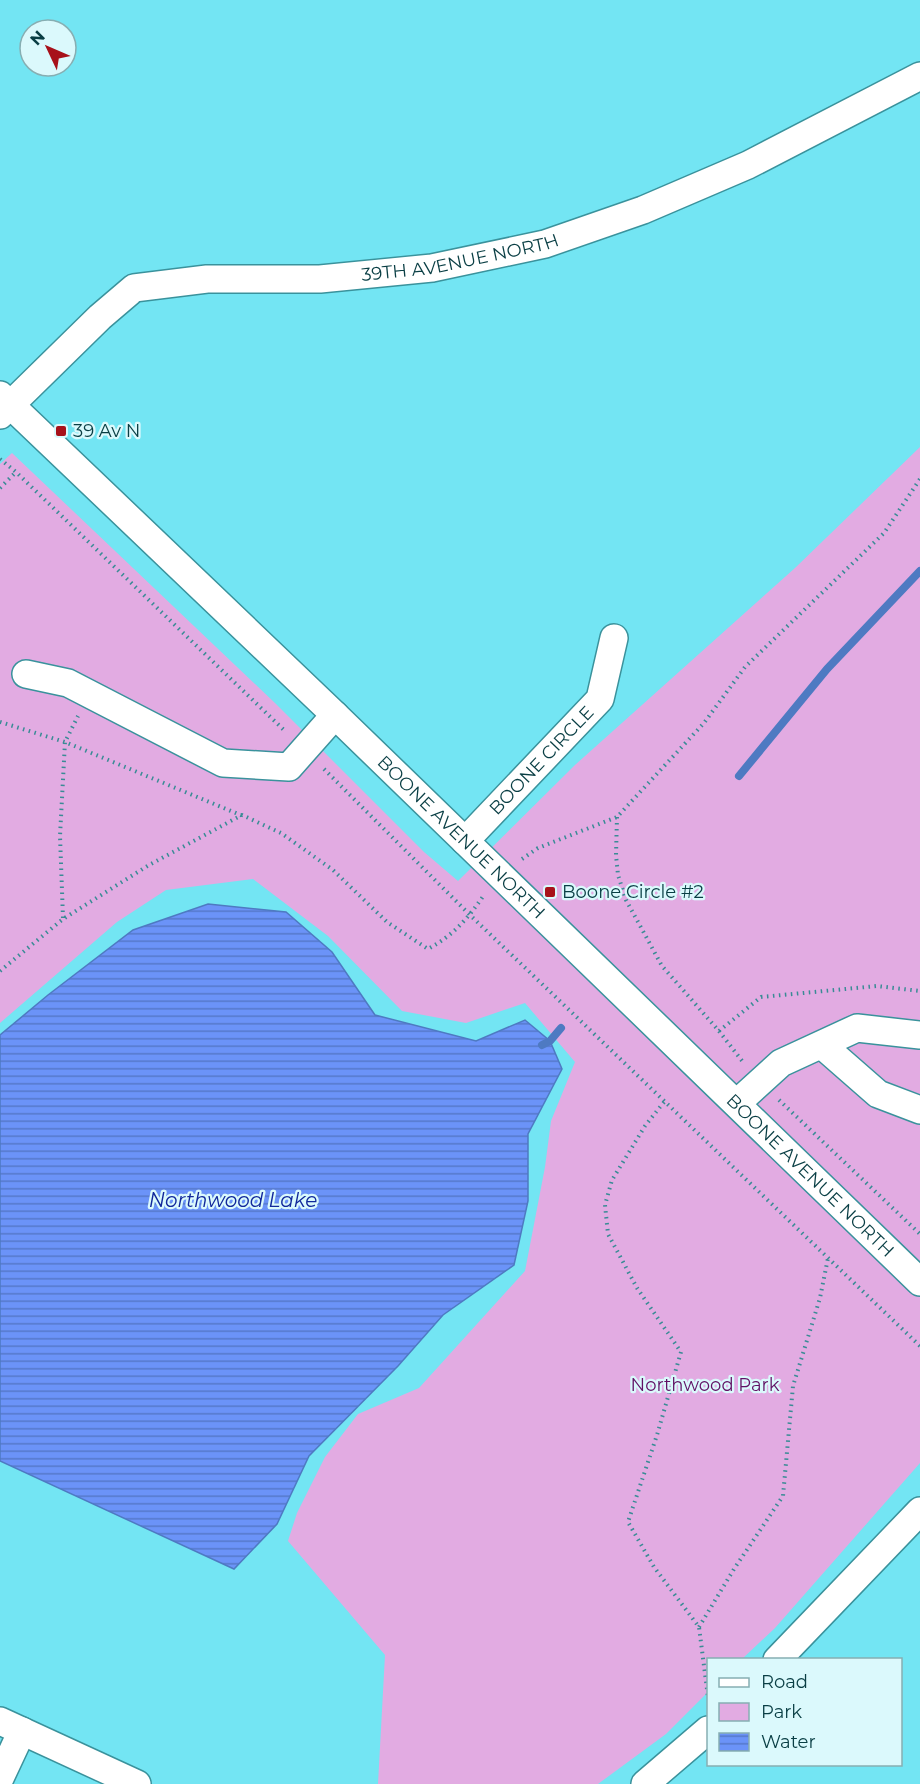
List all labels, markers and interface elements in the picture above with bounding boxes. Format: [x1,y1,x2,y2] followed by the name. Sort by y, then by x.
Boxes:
[18,18,78,78] north arrow
[26,27,49,49] text: N
[360,229,562,286] street label: 39TH AVENUE NORTH
[73,420,140,442] place label: 39 Av N
[54,424,68,438] marker: 39 Av N
[485,702,598,820] street label: BOONE CIRCLE
[373,751,550,924] street label: BOONE AVENUE NORTH
[562,881,704,903] place label: Boone Circle #2
[543,885,557,899] marker: Boone Circle #2
[722,1089,899,1262] street label: BOONE AVENUE NORTH
[149,1188,317,1212] water label: Northwood Lake
[631,1374,780,1396] park label: Northwood Park
[707,1658,902,1766] legend
[761,1671,808,1693] text: Road
[761,1701,802,1723] text: Park
[761,1731,816,1753] text: Water

